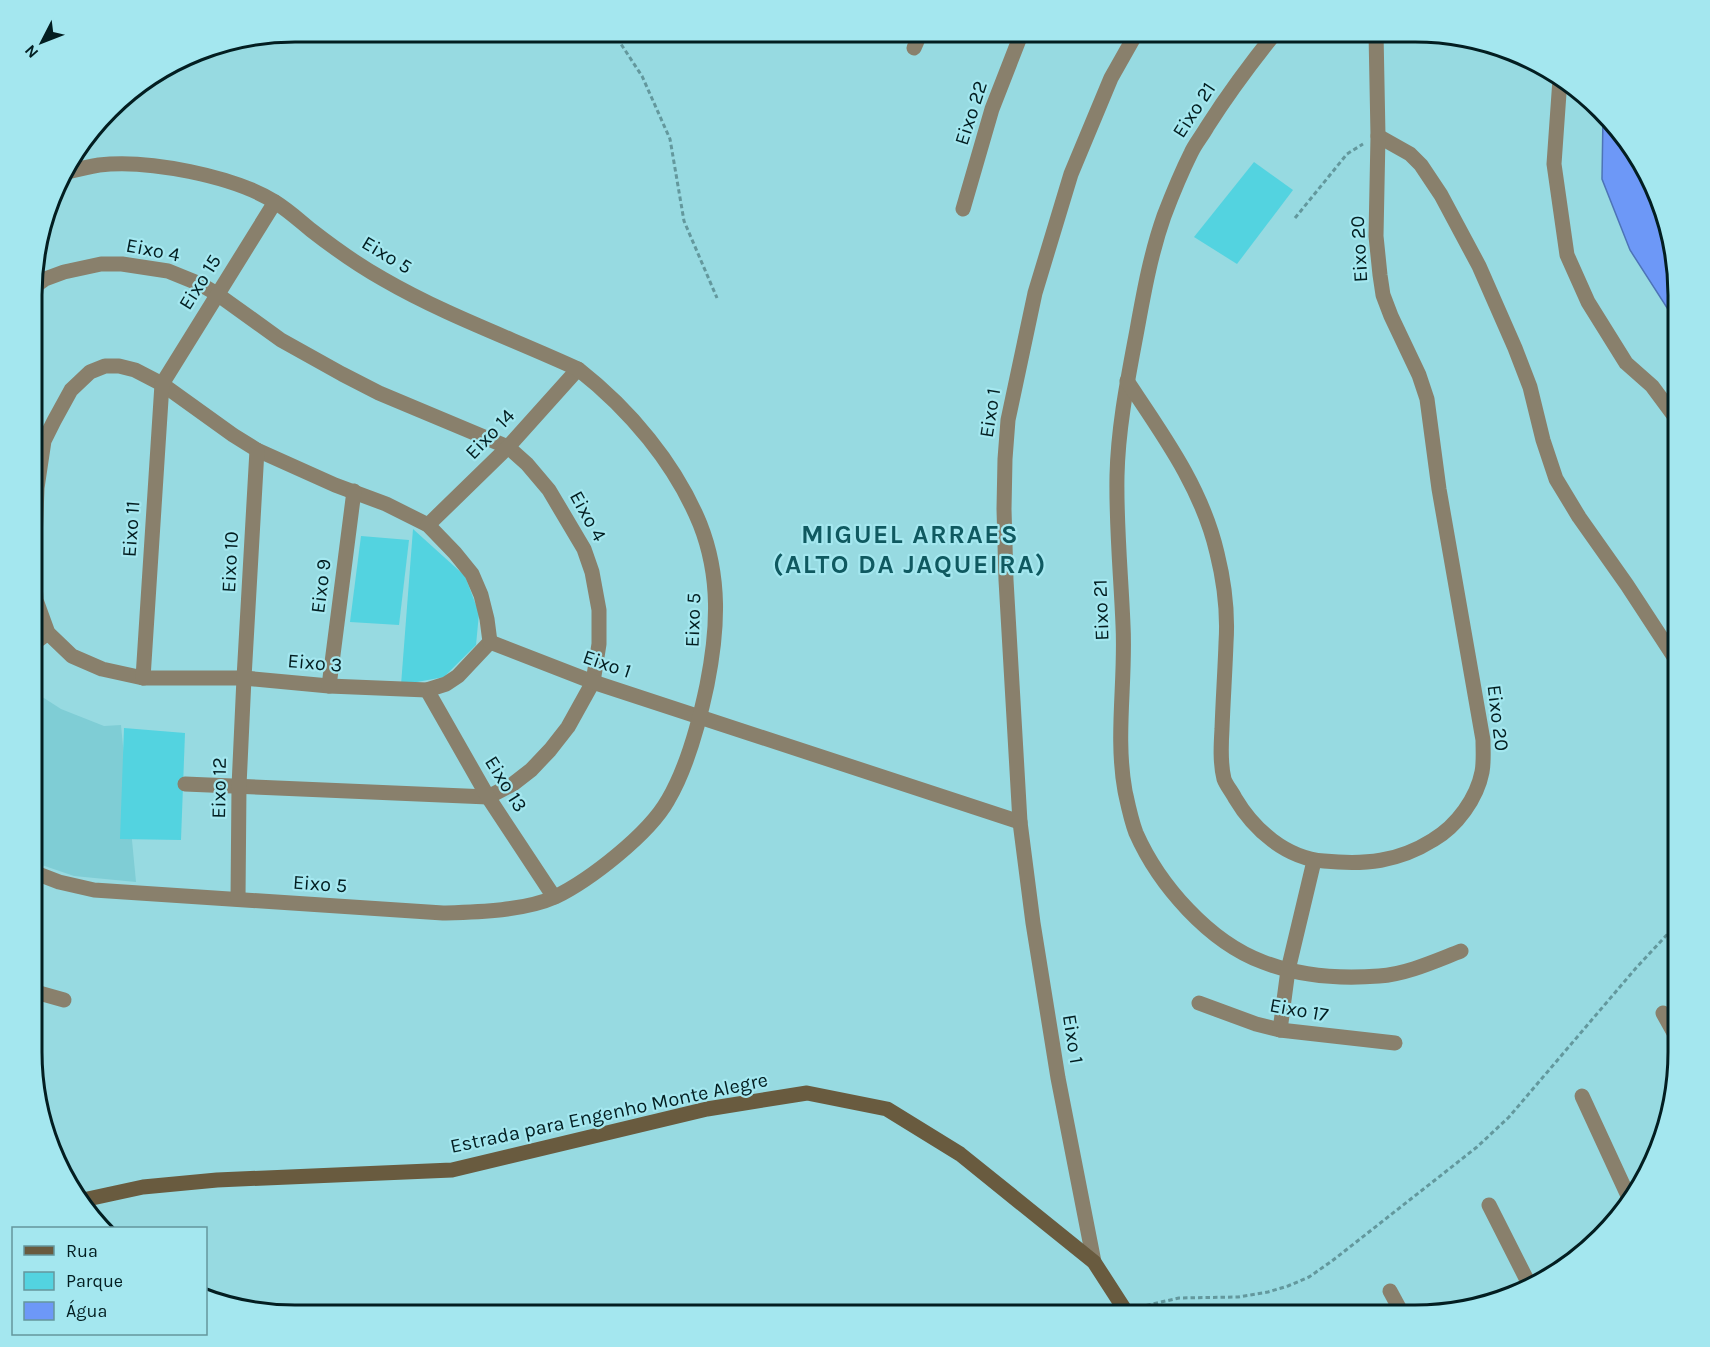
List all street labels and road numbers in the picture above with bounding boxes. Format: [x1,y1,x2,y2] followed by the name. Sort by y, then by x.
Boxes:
[950,78,992,148] street label: Eixo 22
[1168,78,1220,142] street label: Eixo 21
[1346,215,1372,283] street label: Eixo 20
[358,231,416,279] street label: Eixo 5
[124,234,182,266] street label: Eixo 4
[174,250,226,314] street label: Eixo 15
[975,387,1005,439] street label: Eixo 1
[461,404,519,464] street label: Eixo 14
[565,487,611,545] street label: Eixo 4
[118,500,144,558] street label: Eixo 11
[217,531,243,593] street label: Eixo 10
[306,557,336,615] street label: Eixo 9
[1088,579,1114,641] street label: Eixo 21
[681,592,705,648] street label: Eixo 5
[580,645,634,683] street label: Eixo 1
[287,649,343,677] street label: Eixo 3
[1483,684,1513,752] street label: Eixo 20
[480,752,532,816] street label: Eixo 13
[207,757,231,819] street label: Eixo 12
[292,871,348,897] street label: Eixo 5
[1268,994,1331,1027] street label: Eixo 17
[1058,1013,1088,1065] street label: Eixo 1
[448,1068,770,1158] street label: Estrada para Engenho Monte Alegre

